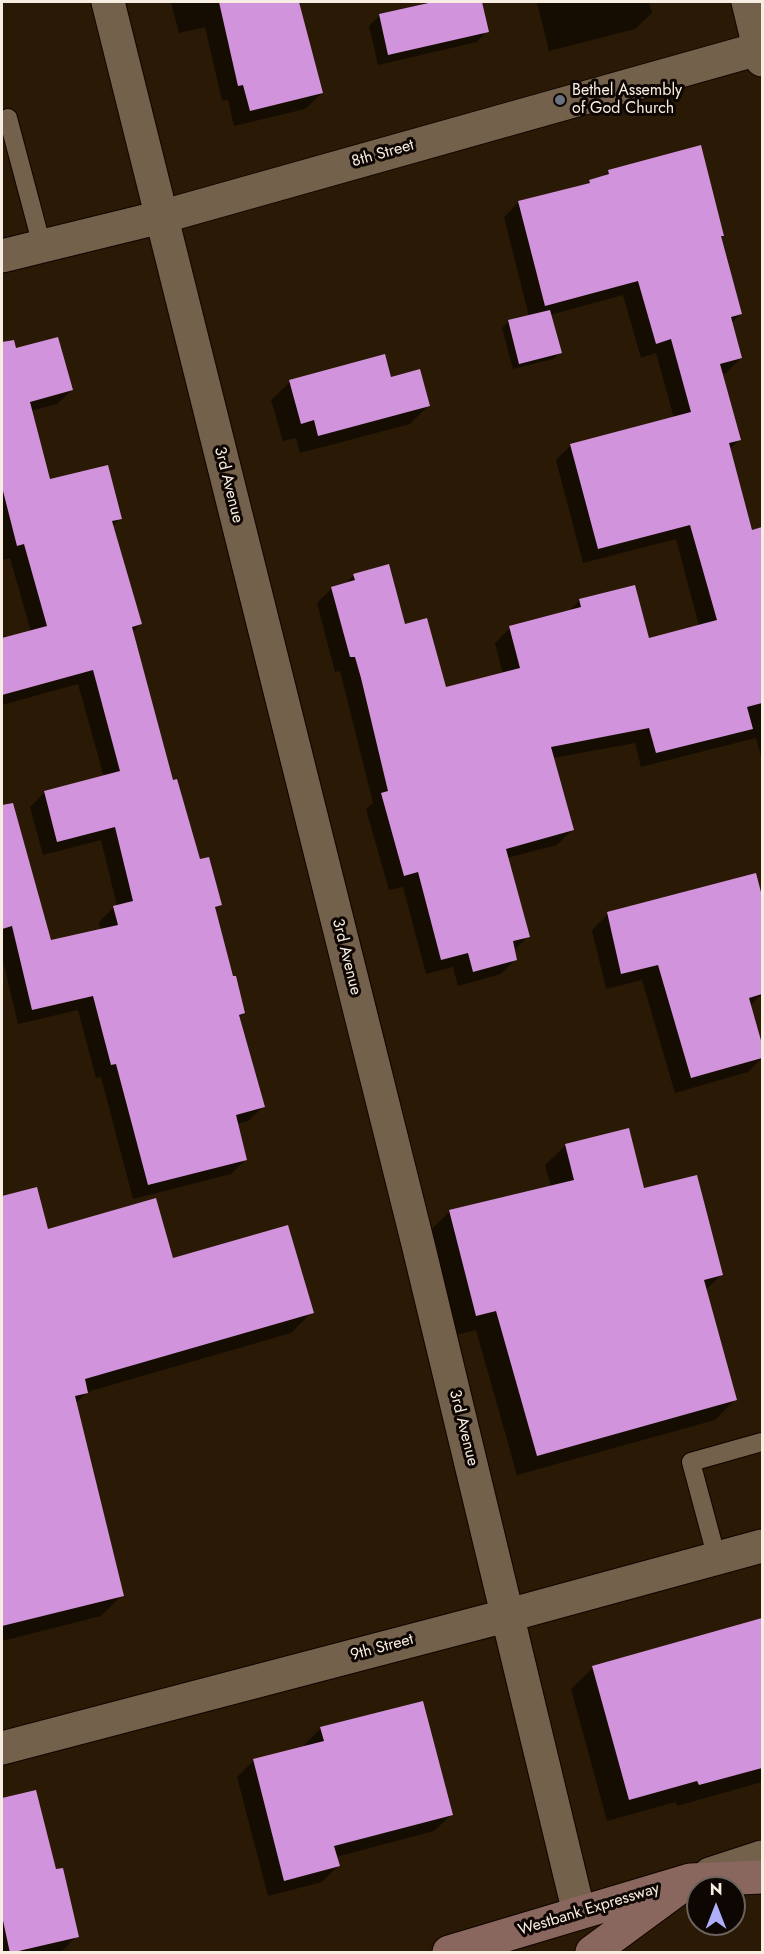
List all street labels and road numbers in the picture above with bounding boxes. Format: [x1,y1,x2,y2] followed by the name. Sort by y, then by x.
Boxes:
[350,136,416,172] street label: 8th Street
[209,445,247,525] street label: 3rd Avenue
[327,917,365,997] street label: 3rd Avenue
[444,1388,482,1468] street label: 3rd Avenue
[348,1630,416,1666] street label: 9th Street
[516,1879,662,1941] street label: Westbank Expressway

